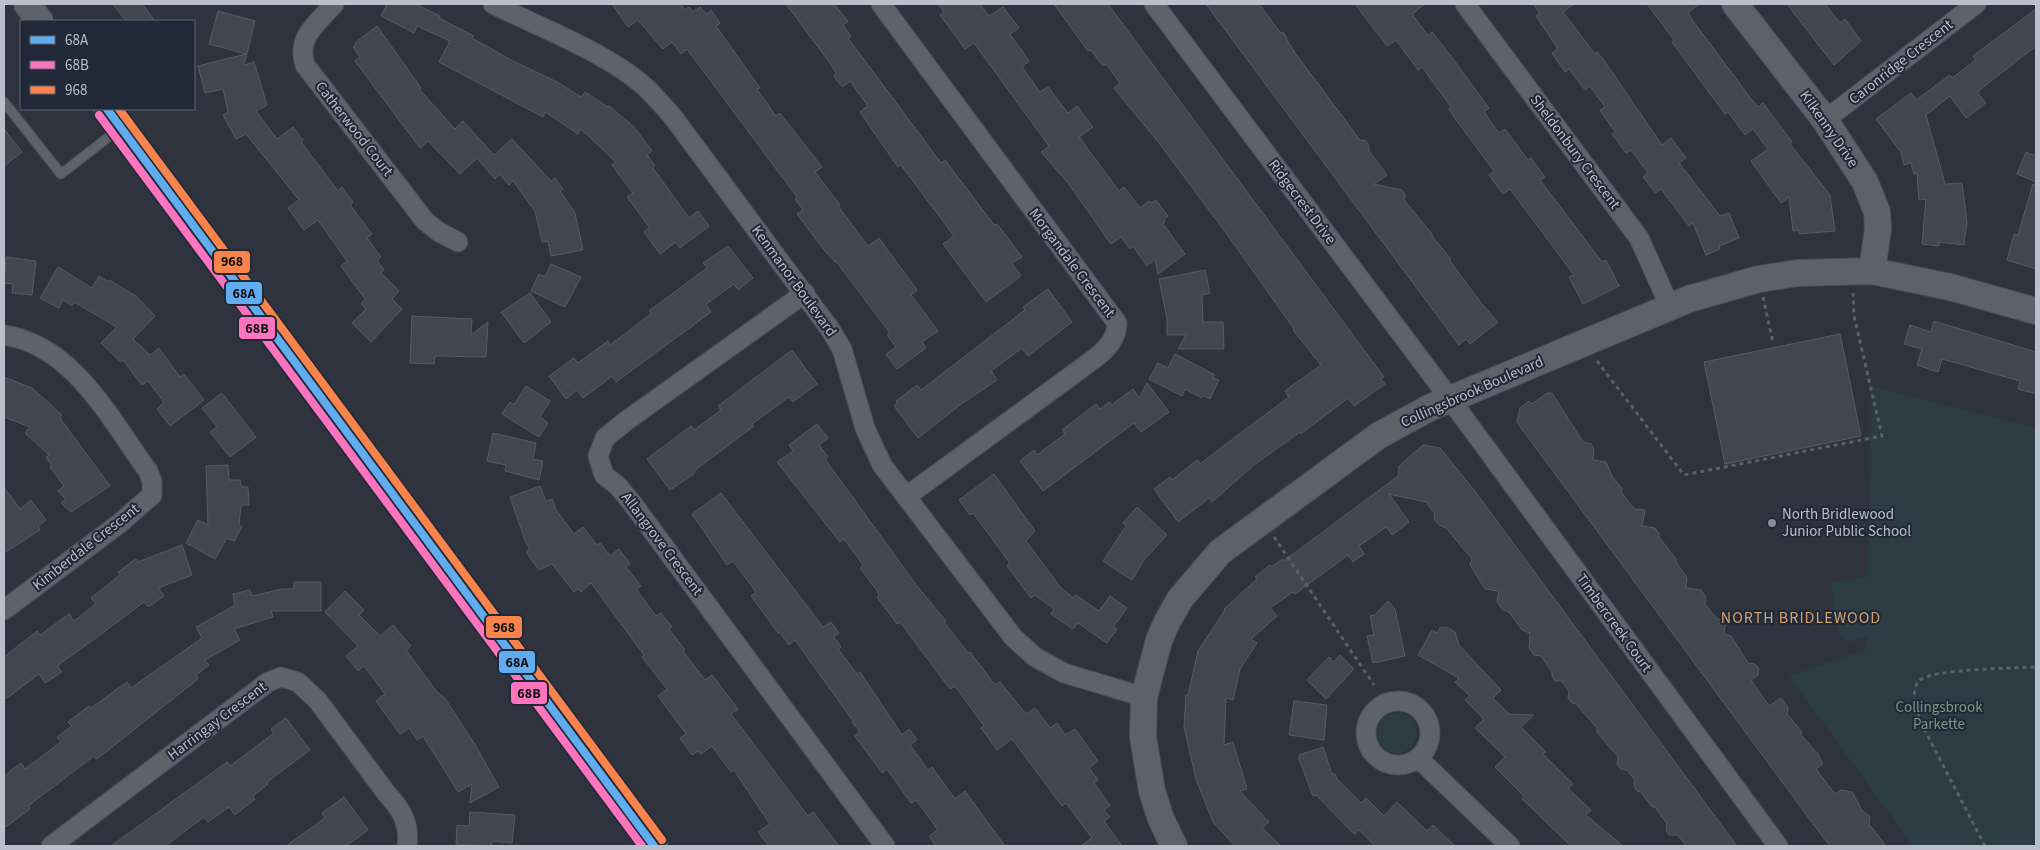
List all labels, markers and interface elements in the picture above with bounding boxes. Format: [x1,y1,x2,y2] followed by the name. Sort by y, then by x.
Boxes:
[1844,15,1958,109] street label: Caronridge Crescent
[20,20,195,110] legend
[65,30,89,51] text: 68A
[65,55,89,76] text: 68B
[310,77,398,181] street label: Catherwood Court
[65,80,87,101] text: 968
[1795,86,1863,172] street label: Kilkenny Drive
[1525,90,1625,214] street label: Sheldonbury Crescent
[1263,155,1341,249] street label: Ridgecrest Drive
[1024,204,1120,322] street label: Morgandale Crescent
[746,221,842,341] street label: Kenmanor Boulevard
[213,250,251,274] line badge: 968
[221,252,243,272] text: 968
[225,281,263,305] line badge: 68A
[233,284,256,304] text: 68A
[238,316,276,340] line badge: 68B
[245,319,269,339] text: 68B
[1397,351,1547,433] street label: Collingsbrook Boulevard
[616,488,708,600] street label: Allangrove Crescent
[28,499,144,595] street label: Kimberdale Crescent
[1782,504,1911,542] place label: North Bridlewood Junior Public School
[1766,517,1778,529] marker: North Bridlewood Junior Public School
[1571,569,1657,677] street label: Timbercreek Court
[1721,607,1881,629] district label: NORTH BRIDLEWOOD
[485,615,523,639] line badge: 968
[493,618,515,638] text: 968
[498,650,536,674] line badge: 68A
[506,653,529,673] text: 68A
[163,677,271,765] street label: Harringay Crescent
[510,681,548,705] line badge: 68B
[517,684,541,704] text: 68B
[1895,697,1983,735] park label: Collingsbrook Parkette

